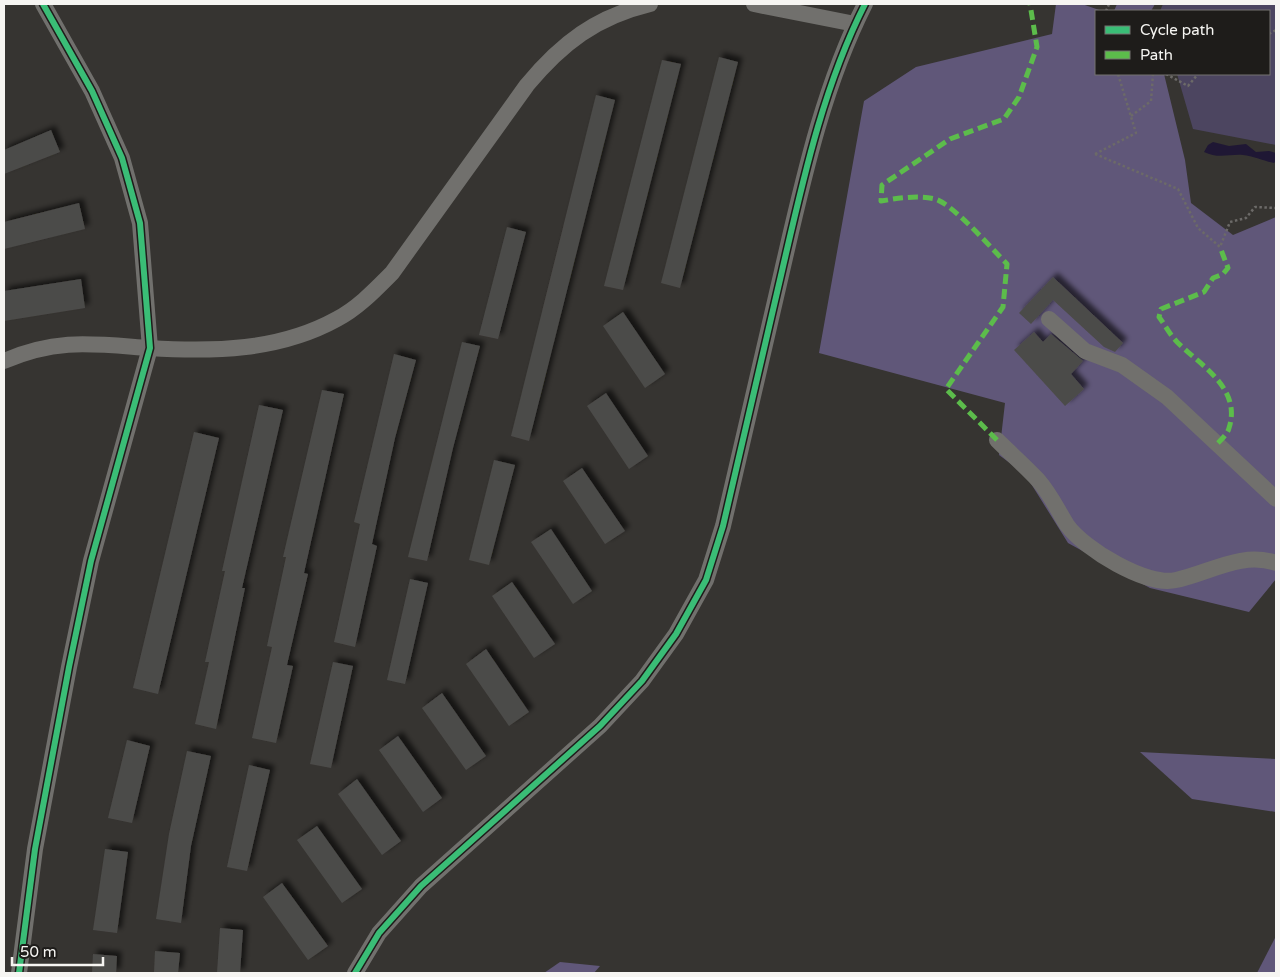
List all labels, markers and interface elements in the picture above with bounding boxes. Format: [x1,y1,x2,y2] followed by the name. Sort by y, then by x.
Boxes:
[1095,10,1270,75] legend
[1140,21,1214,39] text: Cycle path
[1140,46,1173,64] text: Path
[12,934,104,966] scale bar
[20,943,57,961] text: 50 m

